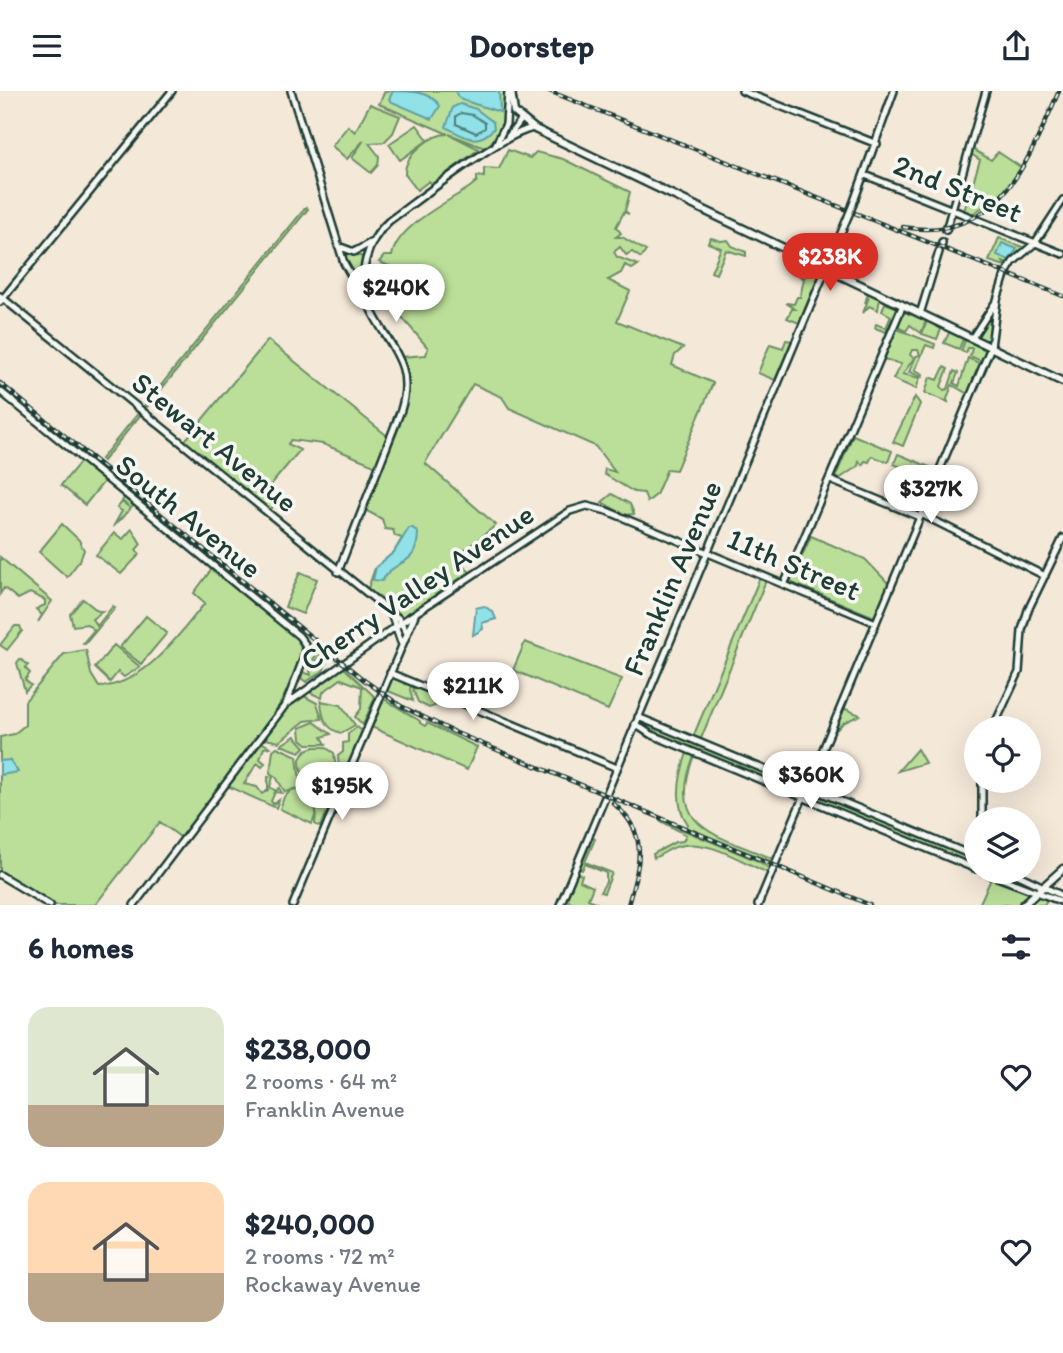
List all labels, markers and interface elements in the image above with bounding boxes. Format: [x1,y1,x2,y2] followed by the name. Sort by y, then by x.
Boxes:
[28,27,66,65] icon: menu
[469,27,594,65] text: Doorstep
[997,27,1035,65] icon: share
[888,145,1028,231] street label: 2nd Street
[781,233,879,293] pin: $238K
[798,242,862,270] text: $238K
[347,265,445,324] pin: $240K
[363,273,429,301] text: $240K
[124,364,306,520] street label: Stewart Avenue
[108,446,270,586] street label: South Avenue
[882,465,980,525] pin: $327K
[900,474,962,502] text: $327K
[614,475,730,681] street label: Franklin Avenue
[293,495,541,679] street label: Cherry Valley Avenue
[722,519,866,609] street label: 11th Street
[424,663,522,722] pin: $211K
[443,671,503,699] text: $211K
[964,716,1041,884] map controls
[964,716,1041,793] button: locate
[762,751,860,811] pin: $360K
[778,760,844,788] text: $360K
[293,763,391,822] pin: $195K
[311,771,373,799] text: $195K
[964,807,1041,884] button: layers
[997,928,1035,966] icon: filters
[28,929,134,966] text: 6 homes
[245,1030,371,1067] text: $238,000
[84,1035,168,1119] icon: home
[997,1058,1035,1096] icon: heart
[245,1067,397,1095] text: 2 rooms · 64 m²
[245,1095,405,1123] text: Franklin Avenue
[245,1205,375,1242] text: $240,000
[84,1210,168,1294] icon: home
[997,1233,1035,1271] icon: heart
[245,1242,395,1270] text: 2 rooms · 72 m²
[245,1270,421,1298] text: Rockaway Avenue

